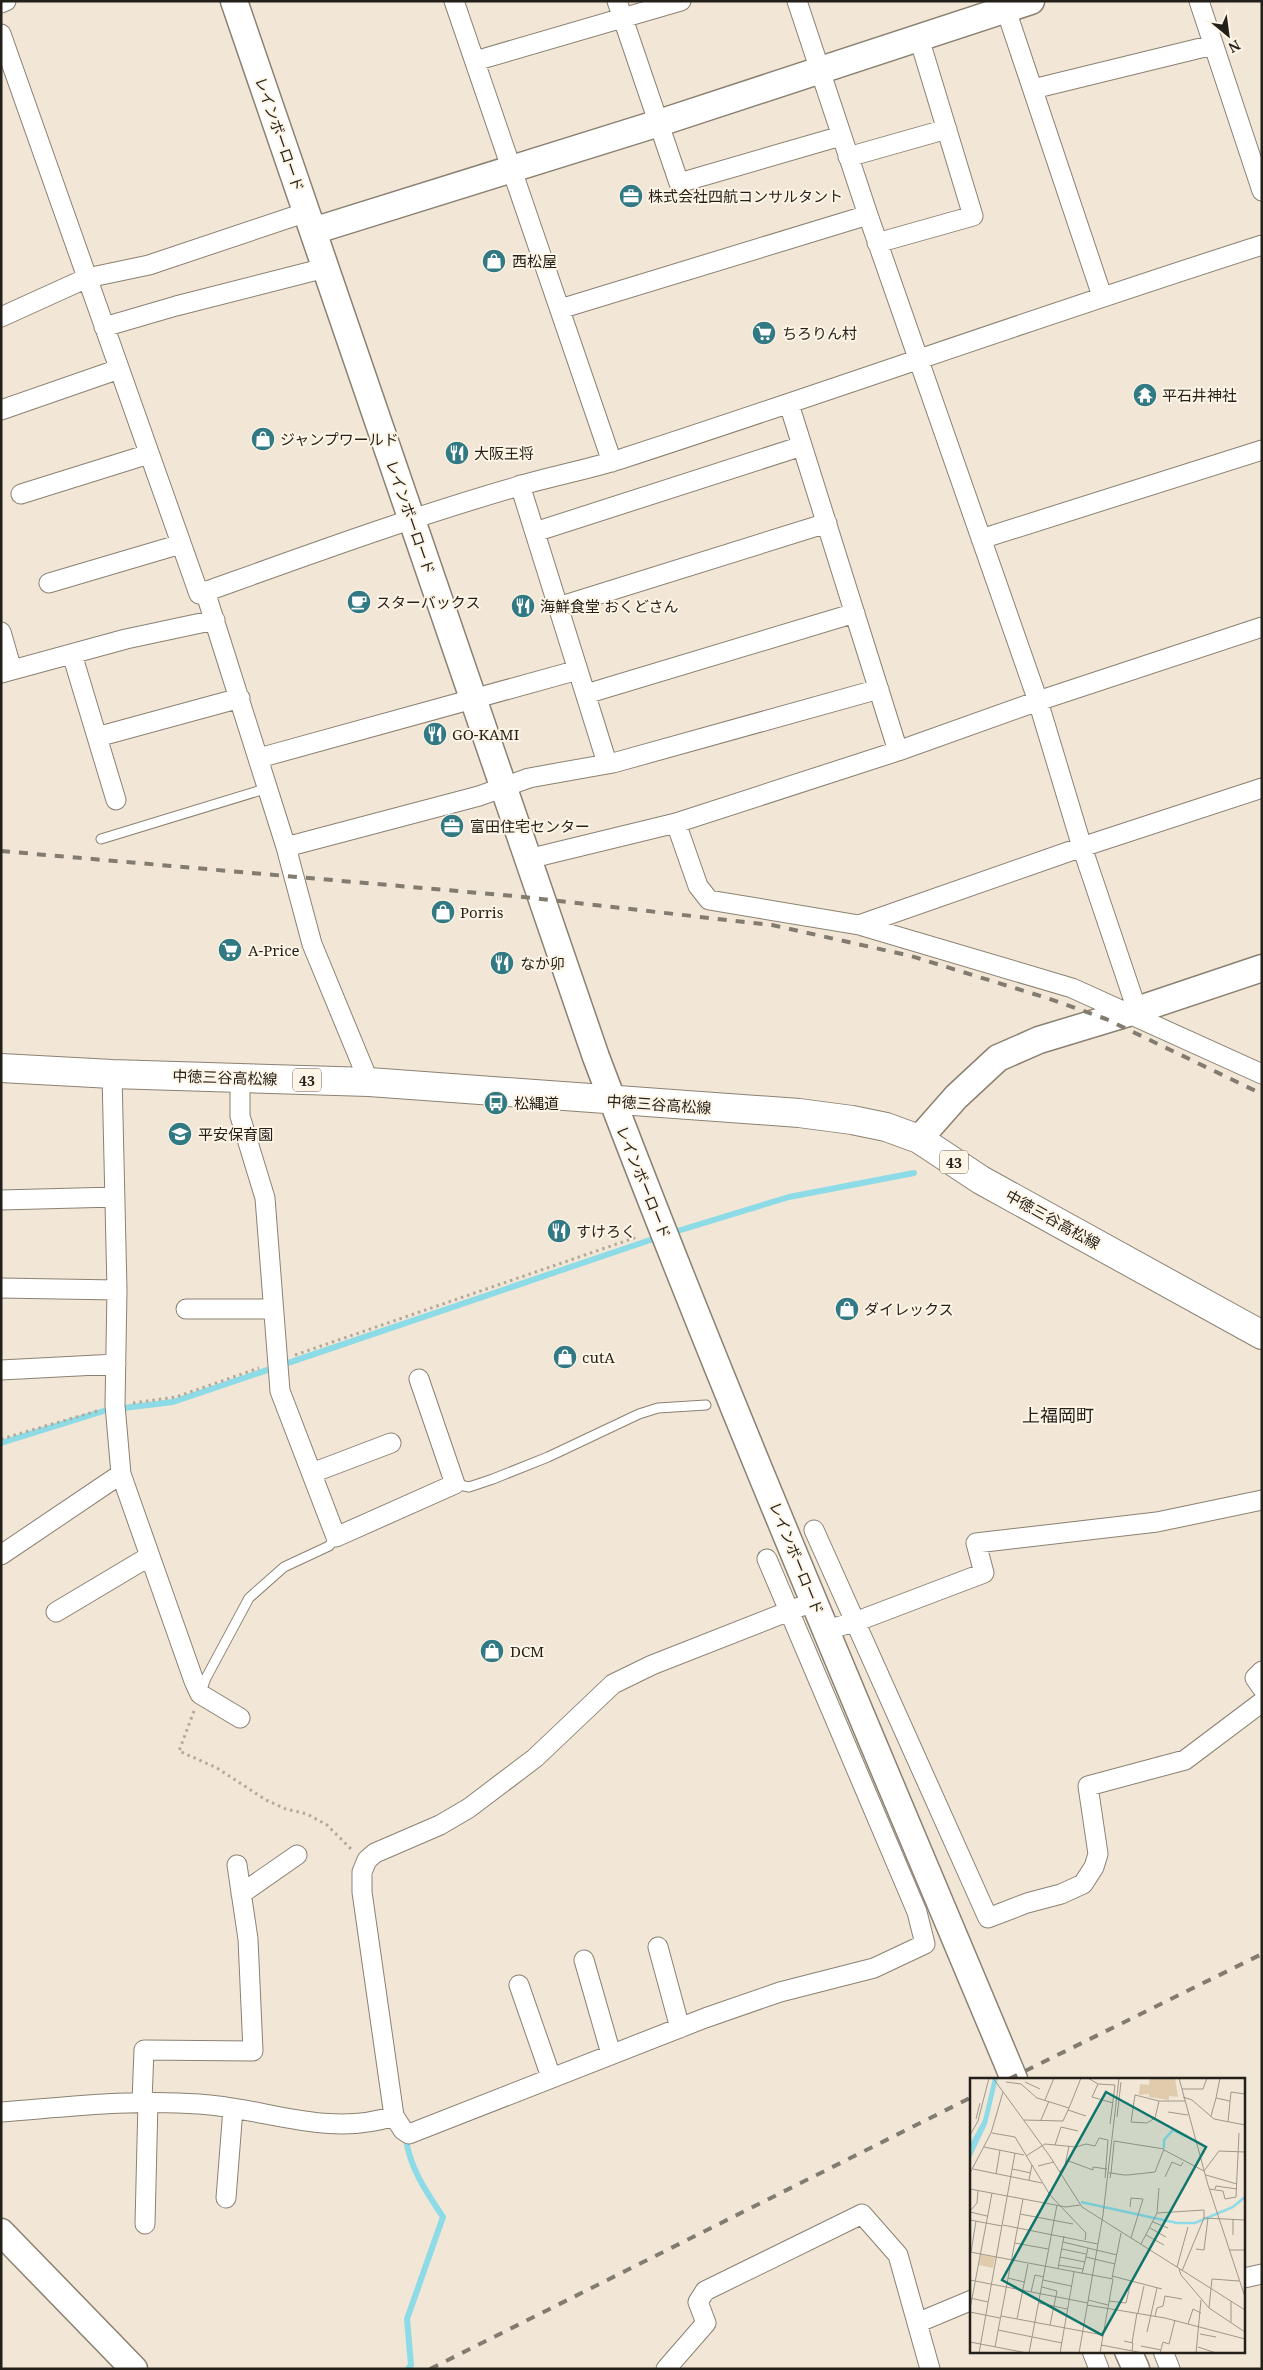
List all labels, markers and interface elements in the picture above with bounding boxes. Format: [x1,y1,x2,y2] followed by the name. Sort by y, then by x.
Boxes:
[1203,10,1253,60] north arrow
[1225,36,1244,58] text: N
[251,74,309,194] street label: レインボーロード
[618,183,644,209] office icon: 株式会社四航コンサルタント
[648,186,843,206] place label: 株式会社四航コンサルタント
[481,248,507,274] shop icon: 西松屋
[512,251,557,271] place label: 西松屋
[751,320,777,346] supermarket icon: ちろりん村
[782,323,857,343] place label: ちろりん村
[1132,382,1158,408] temple icon: 平石井神社
[1162,385,1237,405] place label: 平石井神社
[250,426,276,452] shop icon: ジャンプワールド
[280,429,399,449] place label: ジャンプワールド
[444,440,470,466] restaurant icon: 大阪王将
[474,443,534,463] place label: 大阪王将
[382,457,440,577] street label: レインボーロード
[346,589,372,615] cafe icon: スターバックス
[376,592,480,612] place label: スターバックス
[510,593,536,619] restaurant icon: 海鮮食堂 おくどさん
[540,596,678,616] place label: 海鮮食堂 おくどさん
[422,721,448,747] restaurant icon: GO-KAMI
[452,724,519,744] place label: GO-KAMI
[439,813,465,839] office icon: 富田住宅センター
[470,816,590,836] place label: 富田住宅センター
[430,899,456,925] shop icon: Porris
[460,902,504,922] place label: Porris
[217,937,243,963] supermarket icon: A-Price
[248,940,300,960] place label: A-Price
[489,950,515,976] restaurant icon: なか卯
[520,953,565,973] place label: なか卯
[172,1065,278,1089] street label: 中徳三谷高松線
[293,1068,321,1092] road number: 43
[483,1090,509,1116] bus stop icon: 松縄道
[606,1090,712,1118] street label: 中徳三谷高松線
[514,1093,559,1113] place label: 松縄道
[167,1121,193,1147] school or university icon: 平安保育園
[612,1123,676,1241] street label: レインボーロード
[198,1124,273,1144] place label: 平安保育園
[940,1150,968,1174] road number: 43
[1002,1185,1104,1253] street label: 中徳三谷高松線
[546,1218,572,1244] restaurant icon: すけろく
[576,1221,636,1241] place label: すけろく
[834,1296,860,1322] shop icon: ダイレックス
[864,1299,954,1319] place label: ダイレックス
[552,1344,578,1370] shop icon: cutA
[582,1347,615,1367] place label: cutA
[1022,1403,1094,1427] district label: 上福岡町
[765,1499,829,1617] street label: レインボーロード
[479,1638,505,1664] shop icon: DCM
[510,1641,544,1661] place label: DCM
[970,2078,1246,2352] inset map

